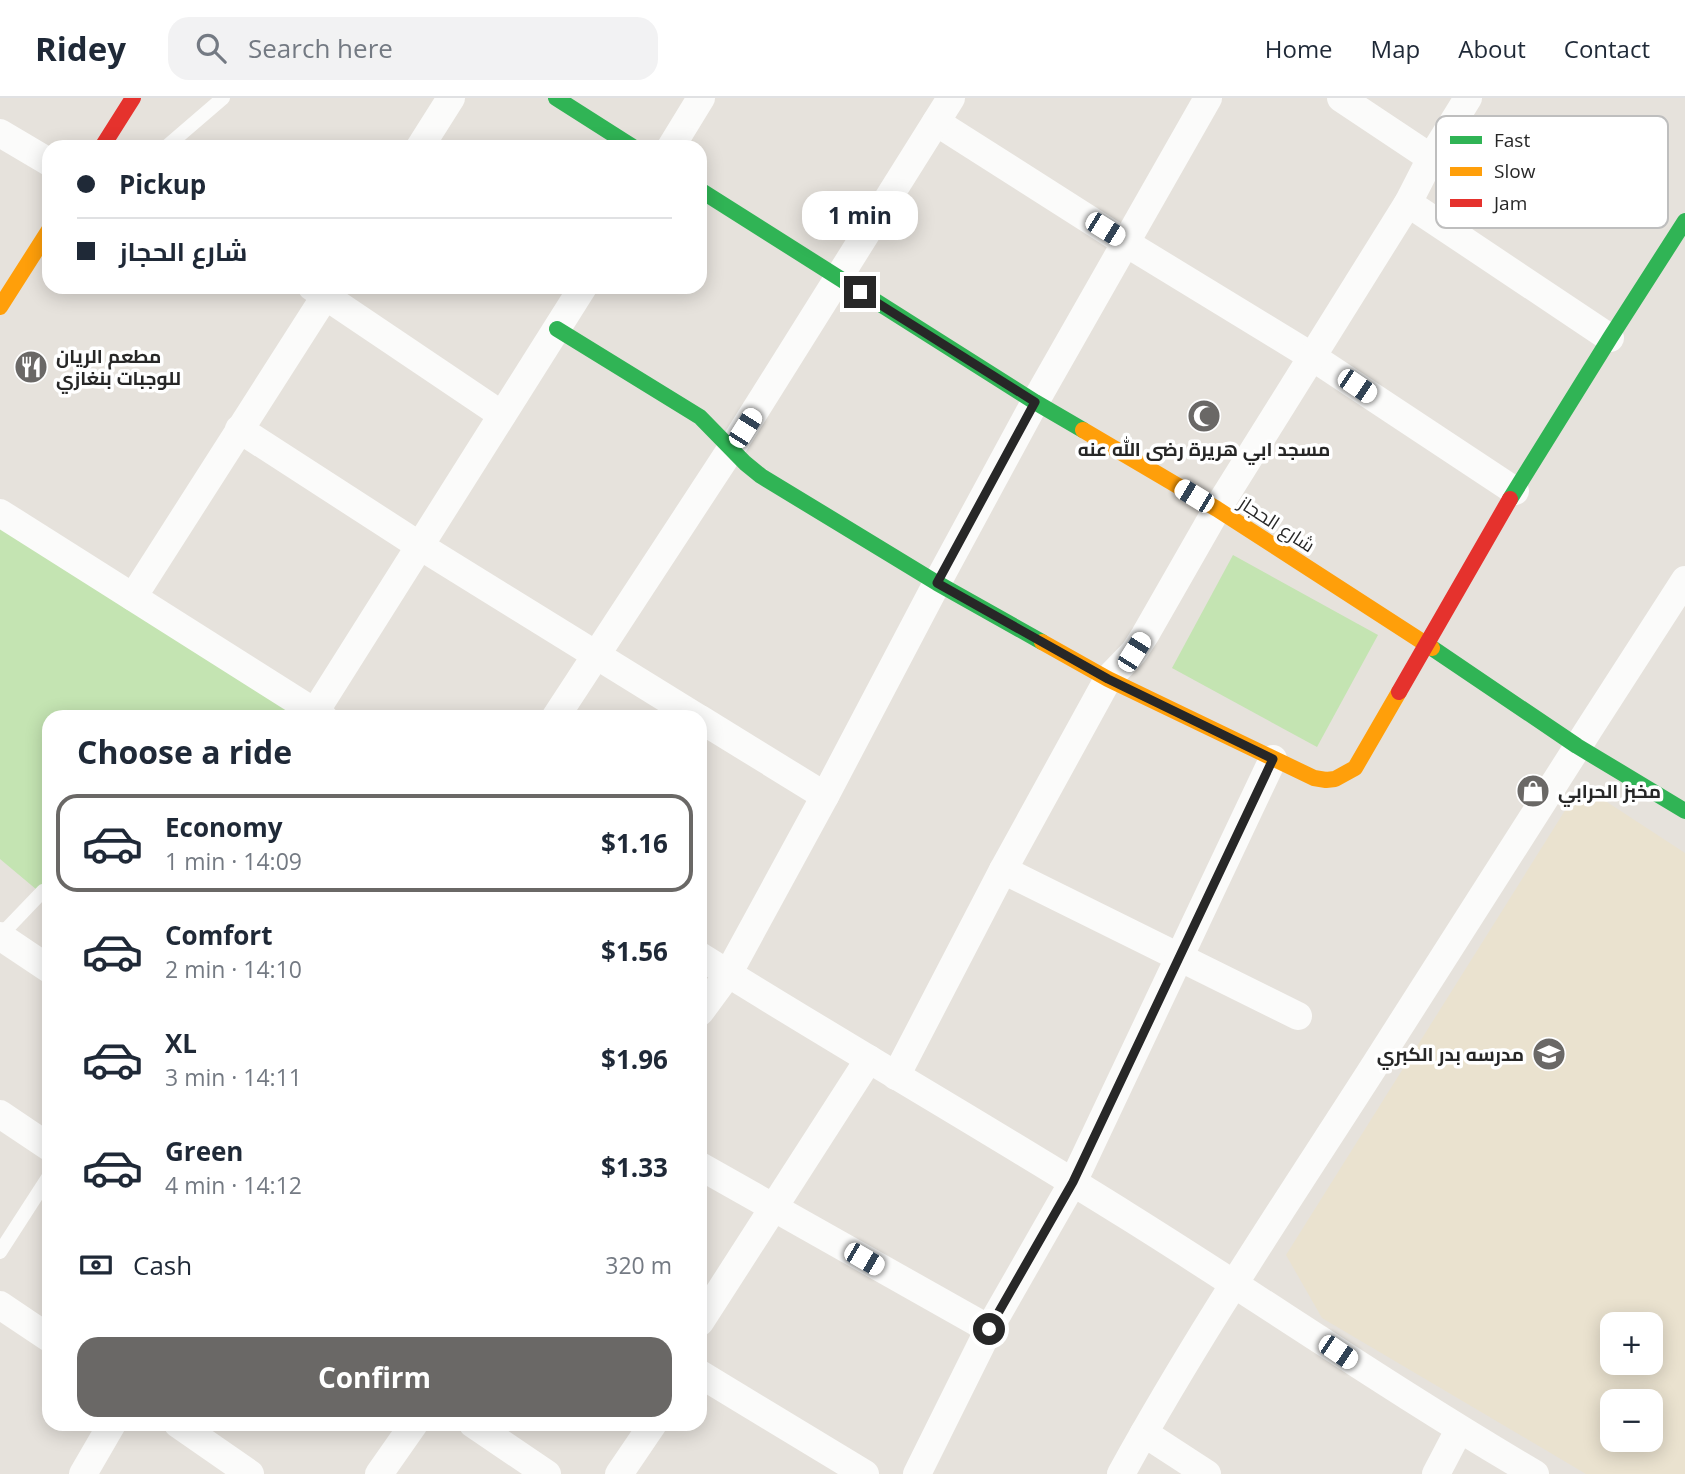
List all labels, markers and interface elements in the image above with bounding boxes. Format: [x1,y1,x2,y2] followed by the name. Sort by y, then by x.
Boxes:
[168,17,658,80] search box
[35,26,126,71] text: Ridey
[192,29,230,67] icon: search
[248,30,393,66] text: Search here
[1265,32,1333,65] text: Home
[1371,32,1420,65] text: Map
[1458,32,1526,65] text: About
[1564,32,1650,65] text: Contact
[1436,116,1668,228] legend
[1494,127,1530,153] text: Fast
[1494,158,1536,184] text: Slow
[119,166,206,202] text: Pickup
[802,190,918,240] callout: 1 min
[1492,190,1527,216] text: Jam
[828,199,892,231] text: 1 min
[1082,209,1129,249] car
[119,233,247,269] text: شارع الحجاز
[844,276,876,308] route end
[56,343,181,394] place label: مطعم الريان للوجبات بنغازي
[12,348,50,386] restaurant icon: مطعم الريان للوجبات بنغازي
[1334,366,1381,406] car
[1185,397,1223,435] mosque icon: مسجد ابي هريرة رضى الله عنه
[725,405,766,451] car
[1078,436,1330,465] place label: مسجد ابي هريرة رضى الله عنه
[1171,476,1218,516] car
[1233,489,1320,559] street label: شارع الحجاز
[1114,629,1155,675] car
[77,730,292,773] text: Choose a ride
[1514,772,1552,810] shop icon: مخبز الحرابي
[1558,778,1661,807] place label: مخبز الحرابي
[165,809,283,845] text: Economy
[81,812,144,875] icon: car
[601,825,668,861] text: $1.16
[165,845,302,877] text: 1 min · 14:09
[165,917,272,953] text: Comfort
[81,920,144,983] icon: car
[601,933,668,969] text: $1.56
[165,953,302,985] text: 2 min · 14:10
[165,1025,197,1061] text: XL
[81,1028,144,1091] icon: car
[1530,1035,1568,1073] school or university icon: مدرسه بدر الكبري
[601,1041,668,1077] text: $1.96
[1377,1041,1524,1070] place label: مدرسه بدر الكبري
[165,1061,302,1093] text: 3 min · 14:11
[165,1133,243,1169] text: Green
[81,1136,144,1199] icon: car
[601,1149,668,1185] text: $1.33
[165,1169,302,1201] text: 4 min · 14:12
[841,1239,888,1279] car
[77,1246,115,1284] icon: cash
[133,1247,192,1283] text: Cash
[605,1249,672,1281] text: 320 m
[1600,1312,1663,1452] map controls
[1600,1312,1663,1375] button: +
[973,1313,1005,1345] route start
[1315,1332,1362,1372] car
[77,1337,672,1417] button: Confirm
[1600,1389,1663,1452] button: −

